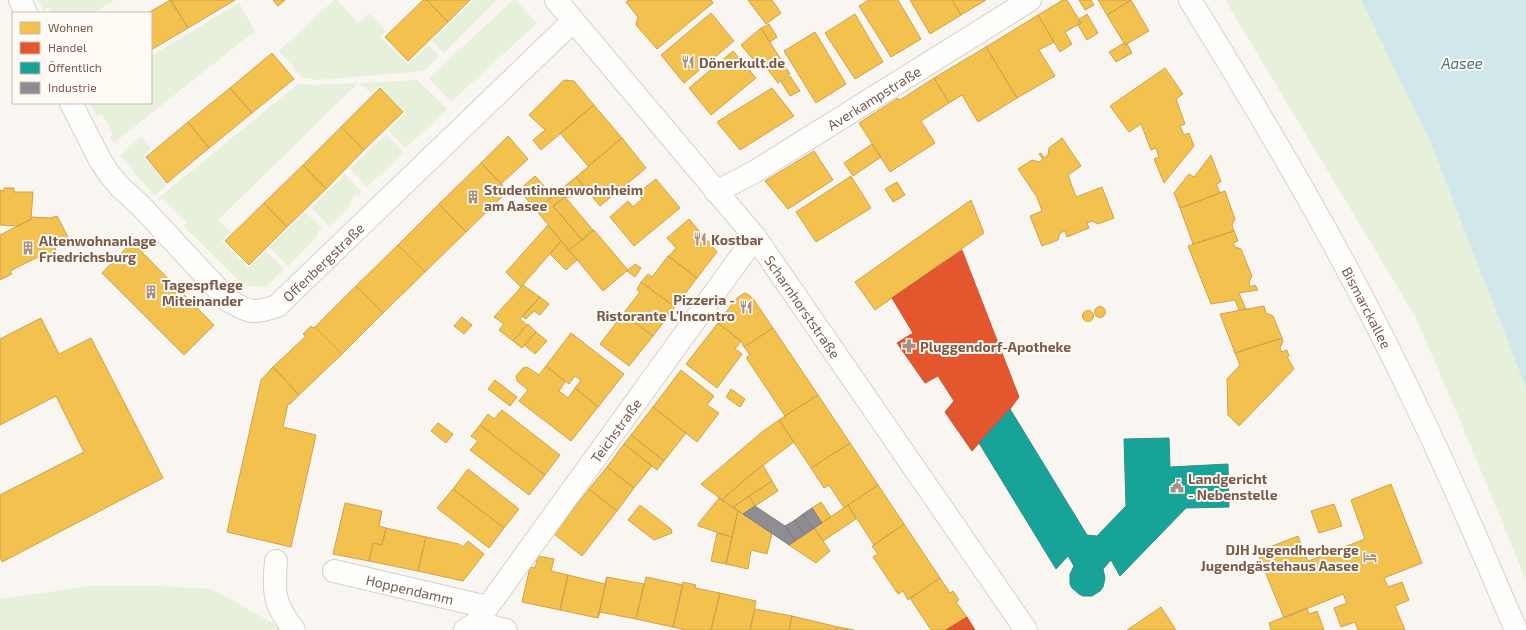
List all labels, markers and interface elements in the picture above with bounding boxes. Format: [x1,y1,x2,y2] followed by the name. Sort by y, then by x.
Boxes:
[12,12,152,104] legend
[48,20,93,34] text: Wohnen
[48,40,87,54] text: Handel
[680,54,696,70] restaurant icon: Dönerkult.de
[699,54,785,71] place label: Dönerkult.de
[1440,54,1483,72] water label: Aasee
[48,60,102,74] text: Öffentlich
[824,62,924,133] street label: Averkampstraße
[48,80,97,94] text: Industrie
[484,181,643,214] place label: Studentinnenwohnheim am Aasee
[465,189,481,205] building icon: Studentinnenwohnheim am Aasee
[279,219,367,305] street label: Offenbergstraße
[692,231,708,247] restaurant icon: Kostbar
[711,231,763,248] place label: Kostbar
[39,232,157,265] place label: Altenwohnanlage Friedrichsburg
[20,240,36,256] building icon: Altenwohnanlage Friedrichsburg
[762,252,844,361] street label: Scharnhorststraße
[1339,264,1396,351] street label: Bismarckallee
[162,276,243,309] place label: Tagespflege Miteinander
[143,284,159,300] building icon: Tagespflege Miteinander
[596,291,735,324] place label: Pizzeria - Ristorante L'Incontro
[738,299,754,315] restaurant icon: Pizzeria - Ristorante L'Incontro
[901,338,917,354] pharmacy icon: Pluggendorf-Apotheke
[920,338,1071,355] place label: Pluggendorf-Apotheke
[586,395,644,466] street label: Teichstraße
[1188,470,1278,503] place label: Landgericht - Nebenstelle
[1169,478,1185,494] public building icon: Landgericht - Nebenstelle
[1200,541,1359,574] place label: DJH Jugendherberge Jugendgästehaus Aasee
[1362,549,1378,565] hotel icon: DJH Jugendherberge Jugendgästehaus Aasee
[364,570,455,607] street label: Hoppendamm

